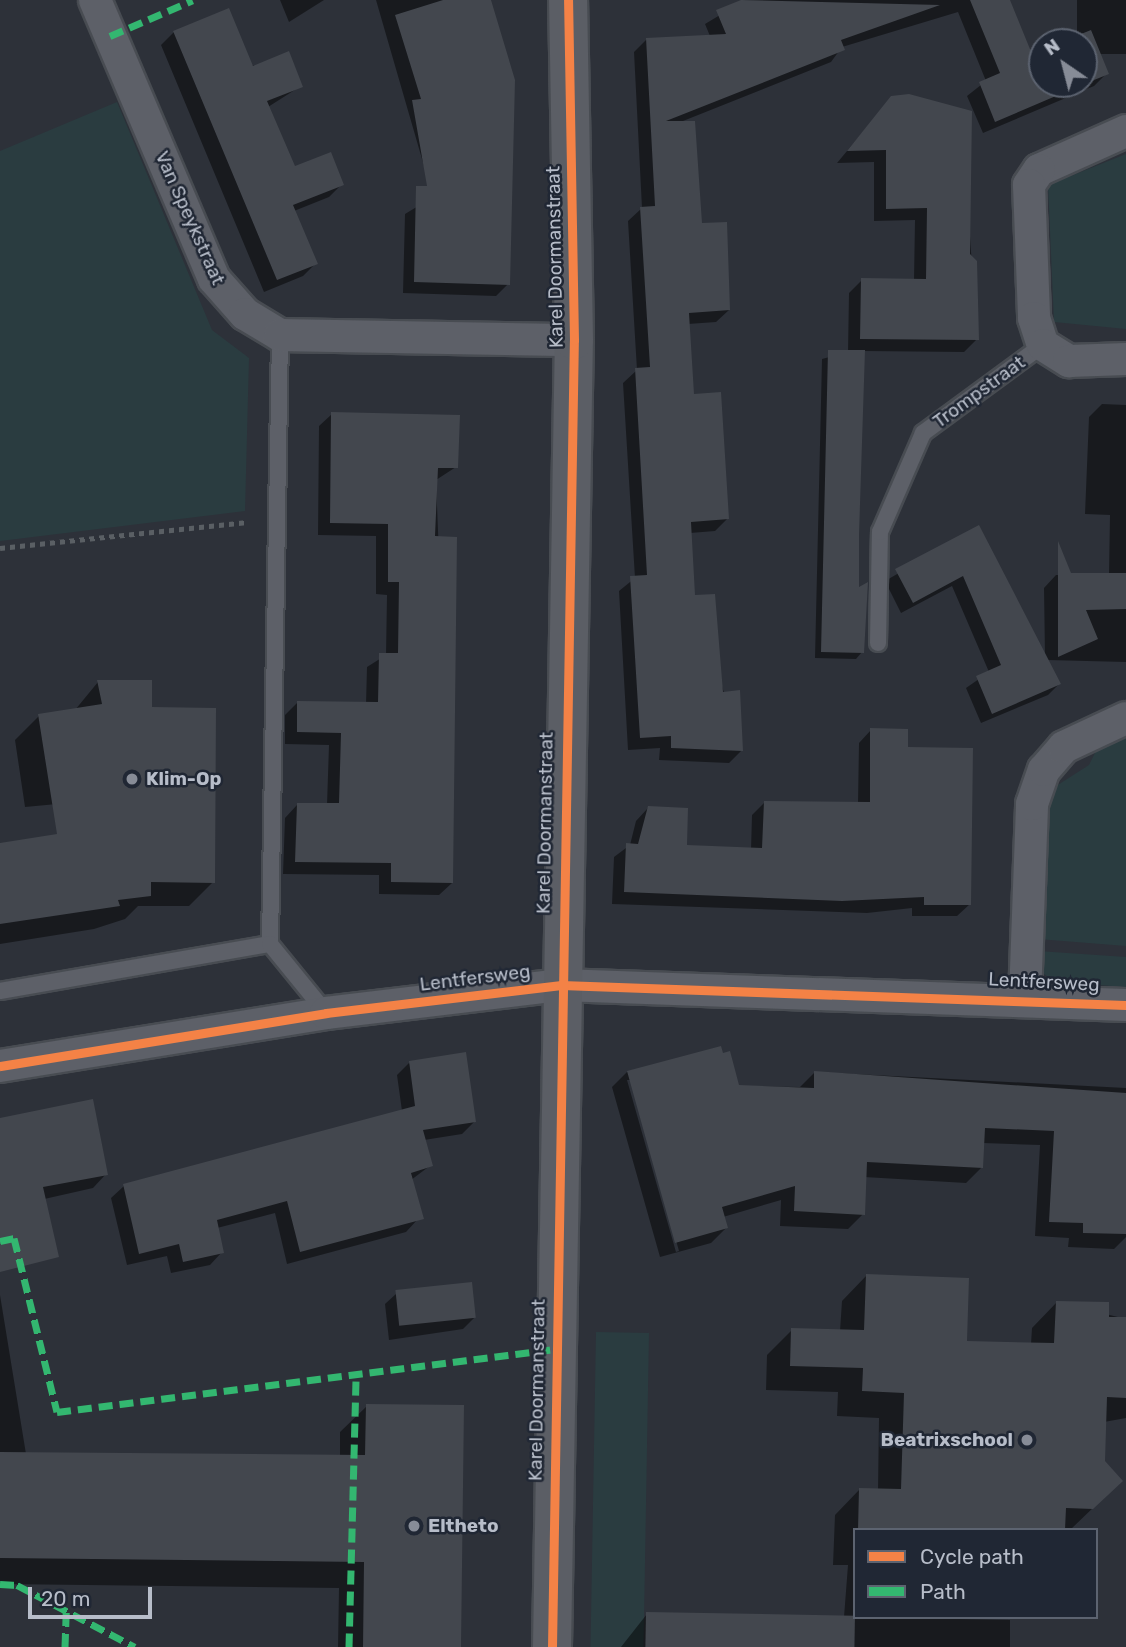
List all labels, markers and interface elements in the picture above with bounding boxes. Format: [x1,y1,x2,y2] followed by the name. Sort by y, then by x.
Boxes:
[1028,28,1098,98] north arrow
[1040,34,1064,60] text: N
[150,148,230,288] street label: Van Speykstraat
[542,166,568,348] street label: Karel Doormanstraat
[929,351,1029,433] street label: Trompstraat
[532,732,558,914] street label: Karel Doormanstraat
[146,768,221,790] place label: Klim-Op
[124,771,140,787] marker: Klim-Op
[418,960,532,996] street label: Lentfersweg
[988,968,1100,996] street label: Lentfersweg
[524,1299,550,1481] street label: Karel Doormanstraat
[881,1429,1013,1451] place label: Beatrixschool
[1019,1432,1035,1448] marker: Beatrixschool
[428,1515,499,1537] place label: Eltheto
[406,1518,422,1534] marker: Eltheto
[853,1528,1098,1619] legend
[920,1544,1024,1569] text: Cycle path
[32,1574,156,1618] scale bar
[920,1579,966,1604] text: Path
[41,1586,90,1611] text: 20 m

